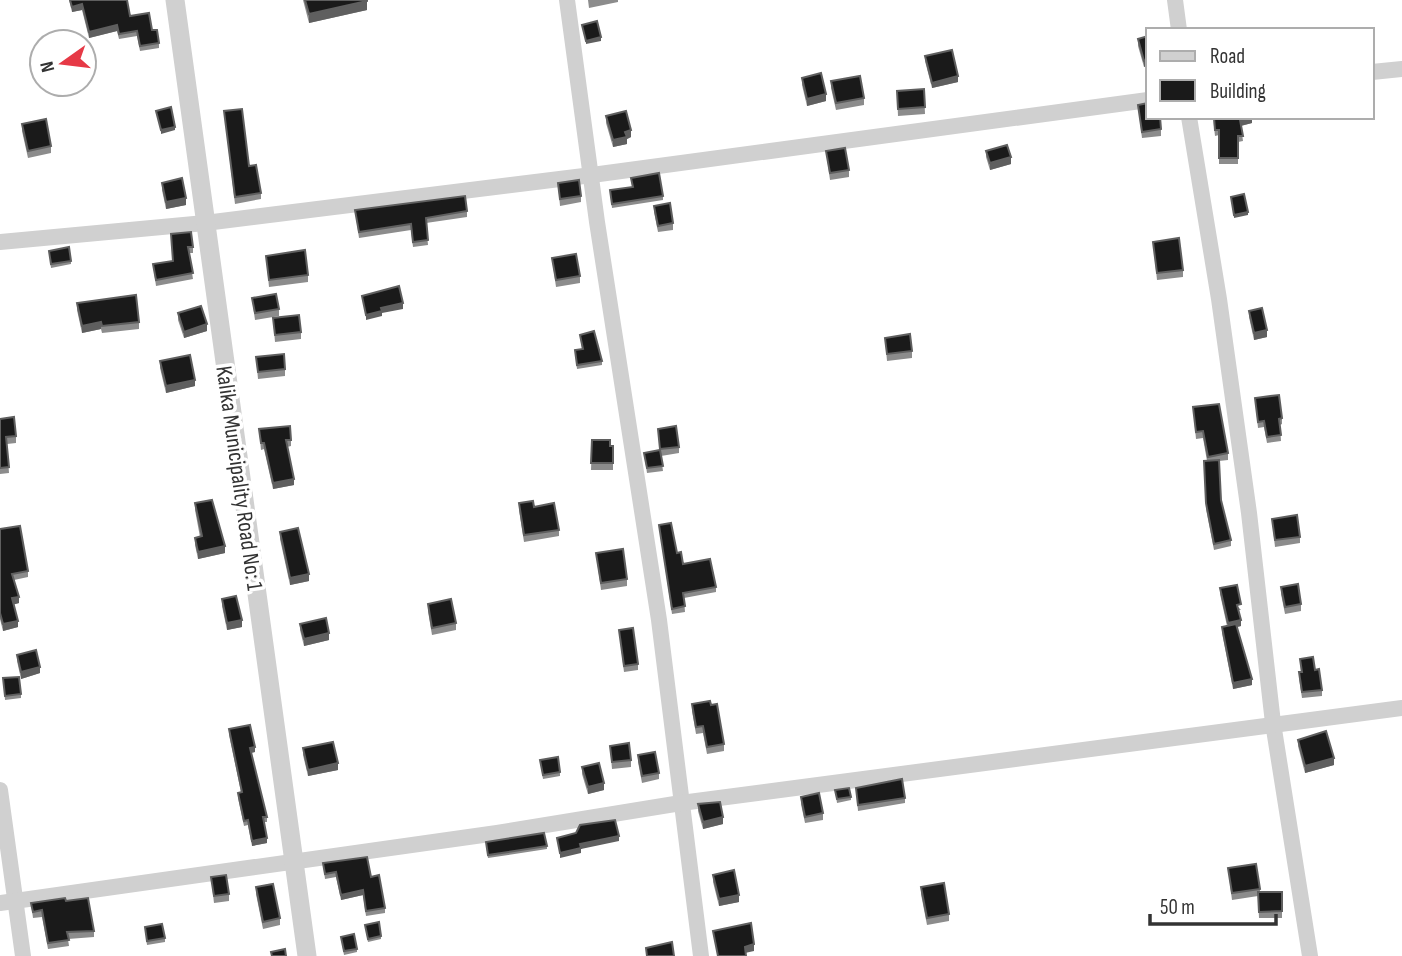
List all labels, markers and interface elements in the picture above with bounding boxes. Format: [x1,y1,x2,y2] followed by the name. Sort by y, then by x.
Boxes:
[28,28,98,98] north arrow
[1146,28,1374,119] legend
[1210,44,1245,69] text: Road
[36,59,60,74] text: N
[1210,79,1266,104] text: Building
[209,364,269,592] street label: Kalika Municipality Road No: 1
[1150,883,1276,927] scale bar
[1160,895,1195,920] text: 50 m

